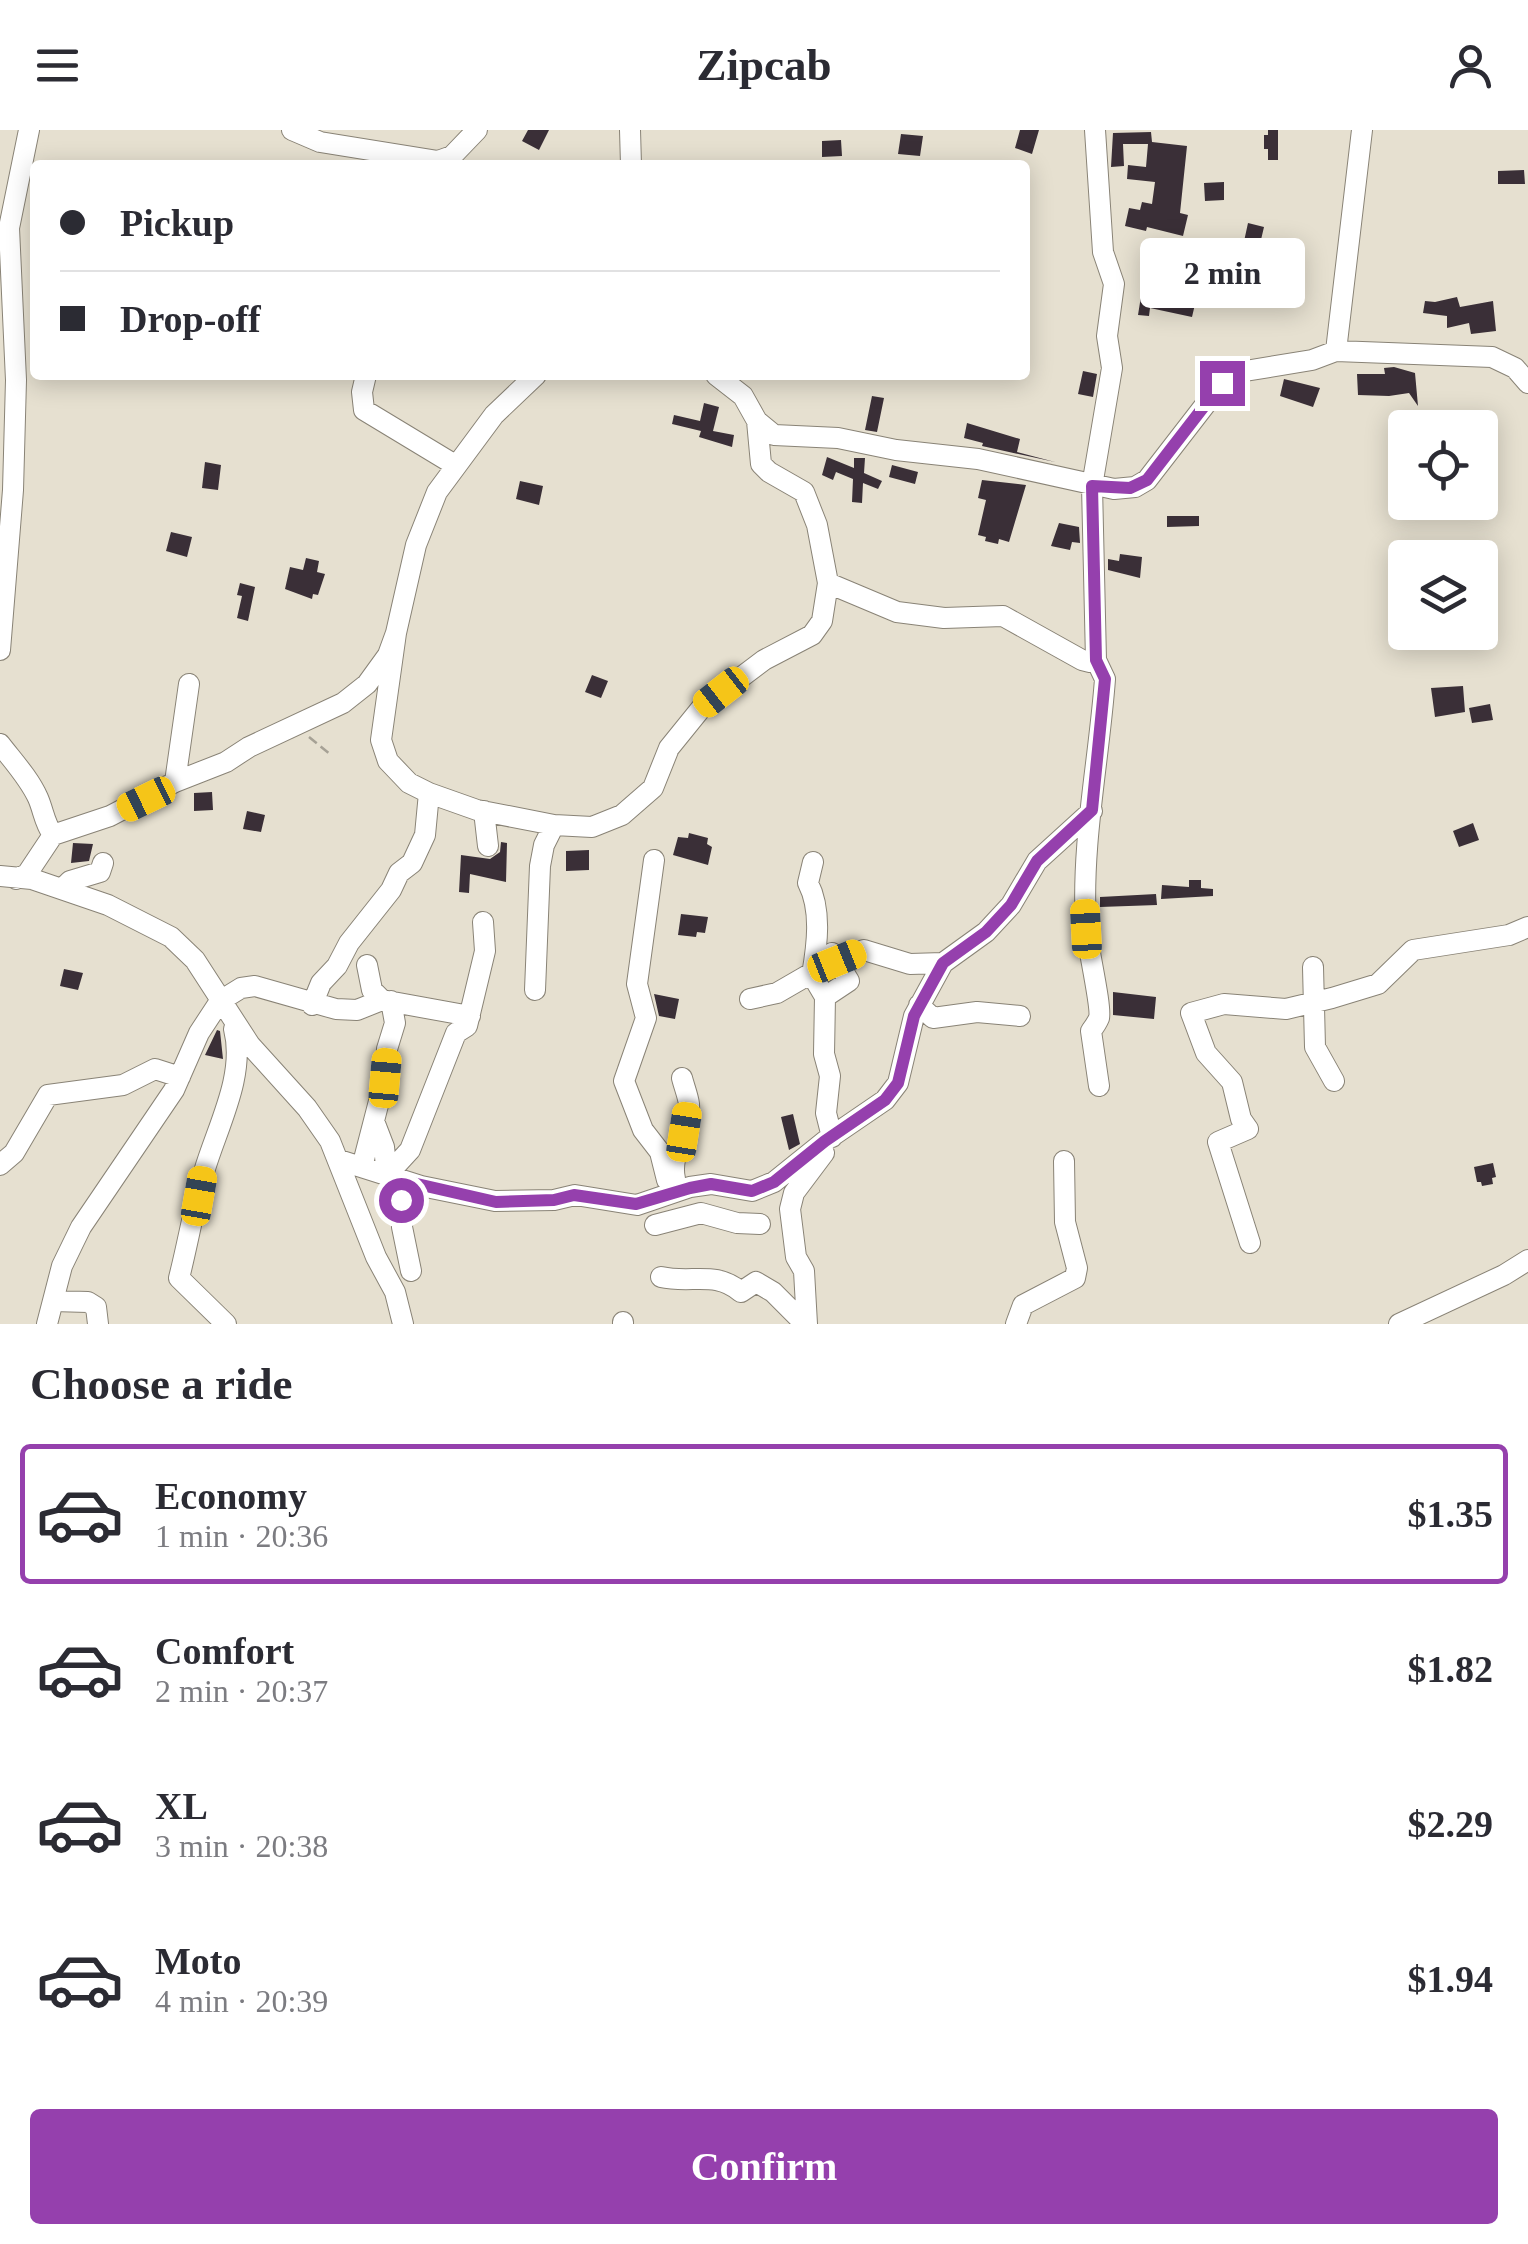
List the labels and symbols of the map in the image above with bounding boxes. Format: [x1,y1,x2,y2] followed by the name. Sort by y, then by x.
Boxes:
[1140,238,1304,308] callout: 2 min
[1200,361,1245,406] route end
[688,662,754,722] car
[112,772,180,826] car
[1069,898,1103,960] car
[804,936,870,986] car
[367,1047,403,1109] car
[664,1100,704,1164] car
[179,1164,219,1228] car
[379,1178,424,1223] route start

